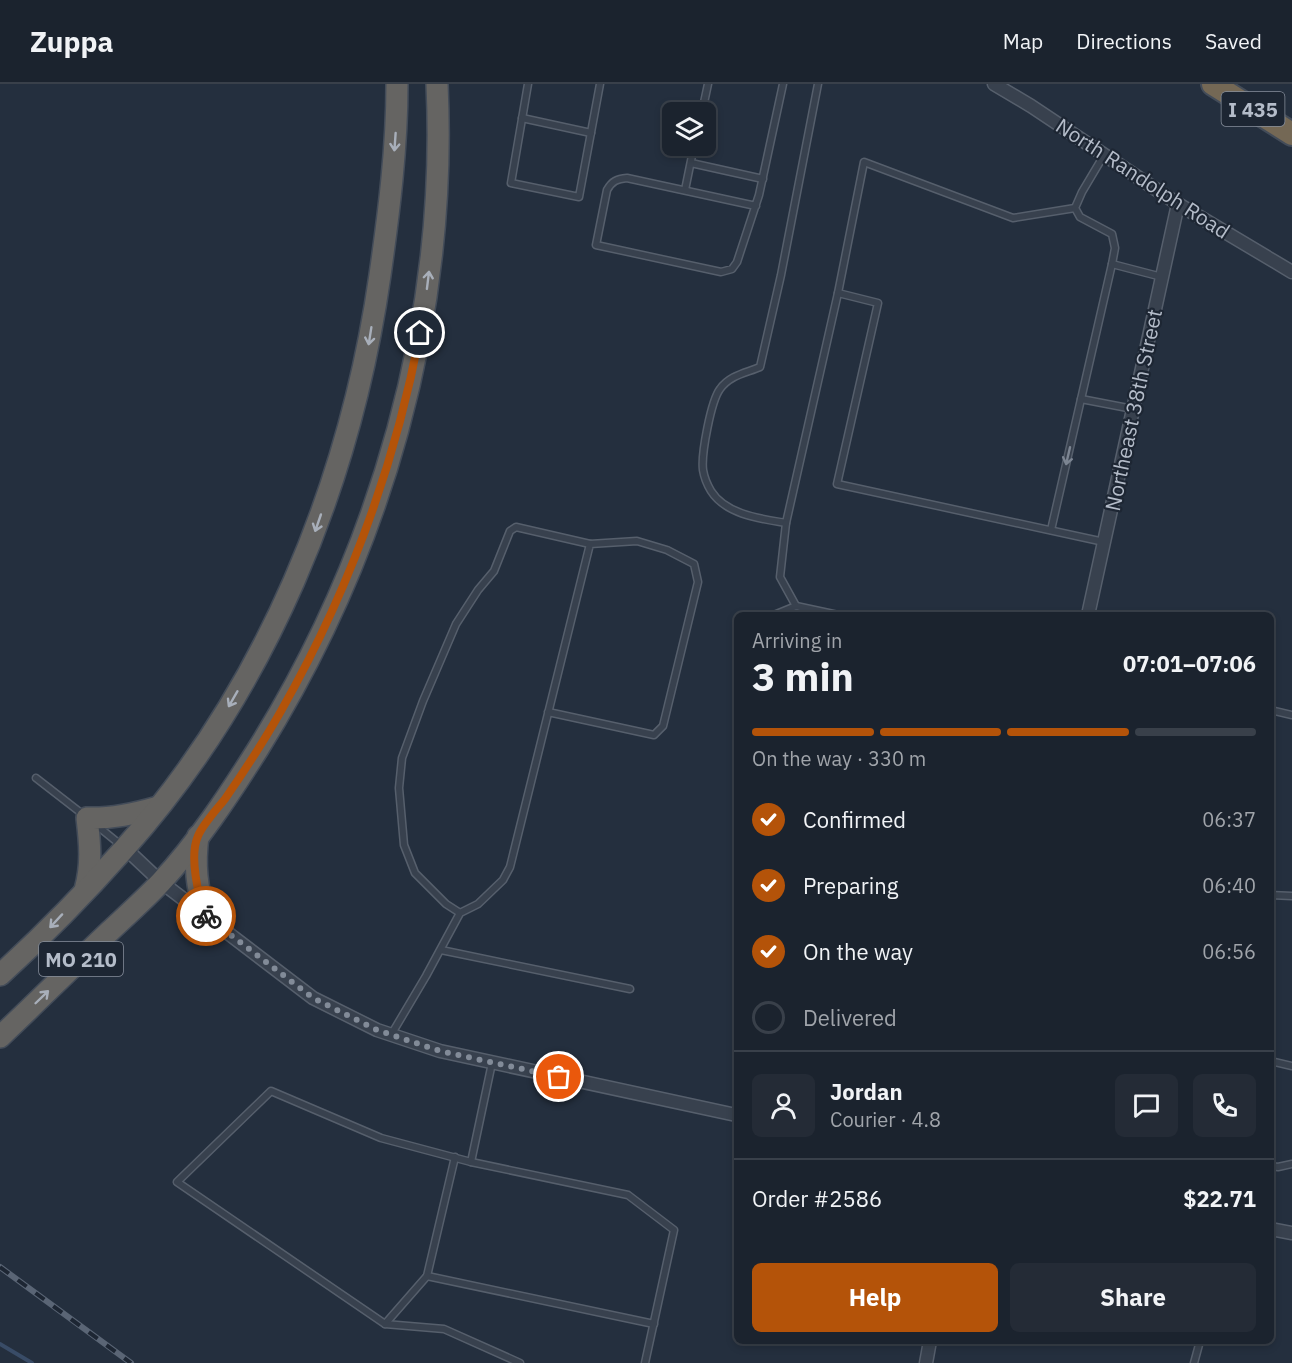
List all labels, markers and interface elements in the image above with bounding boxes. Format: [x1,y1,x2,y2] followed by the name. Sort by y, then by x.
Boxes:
[30,23,114,60] text: Zuppa
[1003,27,1043,55] text: Map
[1076,27,1172,55] text: Directions
[1205,27,1262,55] text: Saved
[1222,92,1284,126] road number: I 435
[662,102,716,156] map controls
[662,102,716,156] button: layers
[1051,111,1235,245] street label: North Randolph Road
[389,132,400,152] one-way arrow
[423,270,434,290] one-way arrow
[1098,306,1168,514] street label: Northeast 38th Street
[394,307,445,358] pin
[403,316,436,349] icon: home
[365,325,376,345] one-way arrow
[1062,447,1074,466] one-way arrow
[311,513,322,532] one-way arrow
[752,627,842,654] text: Arriving in
[1123,649,1256,678] text: 07:01–07:06
[752,651,854,702] text: 3 min
[227,690,239,707] one-way arrow
[752,745,926,772] text: On the way · 330 m
[752,803,785,836] icon: check
[803,805,906,834] text: Confirmed
[1202,806,1256,833] text: 06:37
[752,869,785,902] icon: check
[803,871,898,900] text: Preparing
[1202,872,1256,899] text: 06:40
[176,886,236,946] courier
[190,900,223,933] icon: bike
[49,914,63,929] one-way arrow
[752,935,785,968] icon: check
[803,937,913,966] text: On the way
[1202,938,1256,965] text: 06:56
[39,942,123,976] road number: MO 210
[35,989,50,1004] one-way arrow
[803,1003,897,1032] text: Delivered
[533,1051,584,1102] pin
[542,1060,575,1093] icon: bag
[752,1074,815,1137] button: person
[1115,1074,1178,1137] button: chat
[1193,1074,1256,1137] button: phone
[830,1077,903,1106] text: Jordan
[830,1106,941,1133] text: Courier · 4.8
[752,1184,882,1213] text: Order #2586
[1183,1184,1256,1213] text: $22.71
[752,1263,998,1332] button: Help
[1010,1263,1256,1332] button: Share

